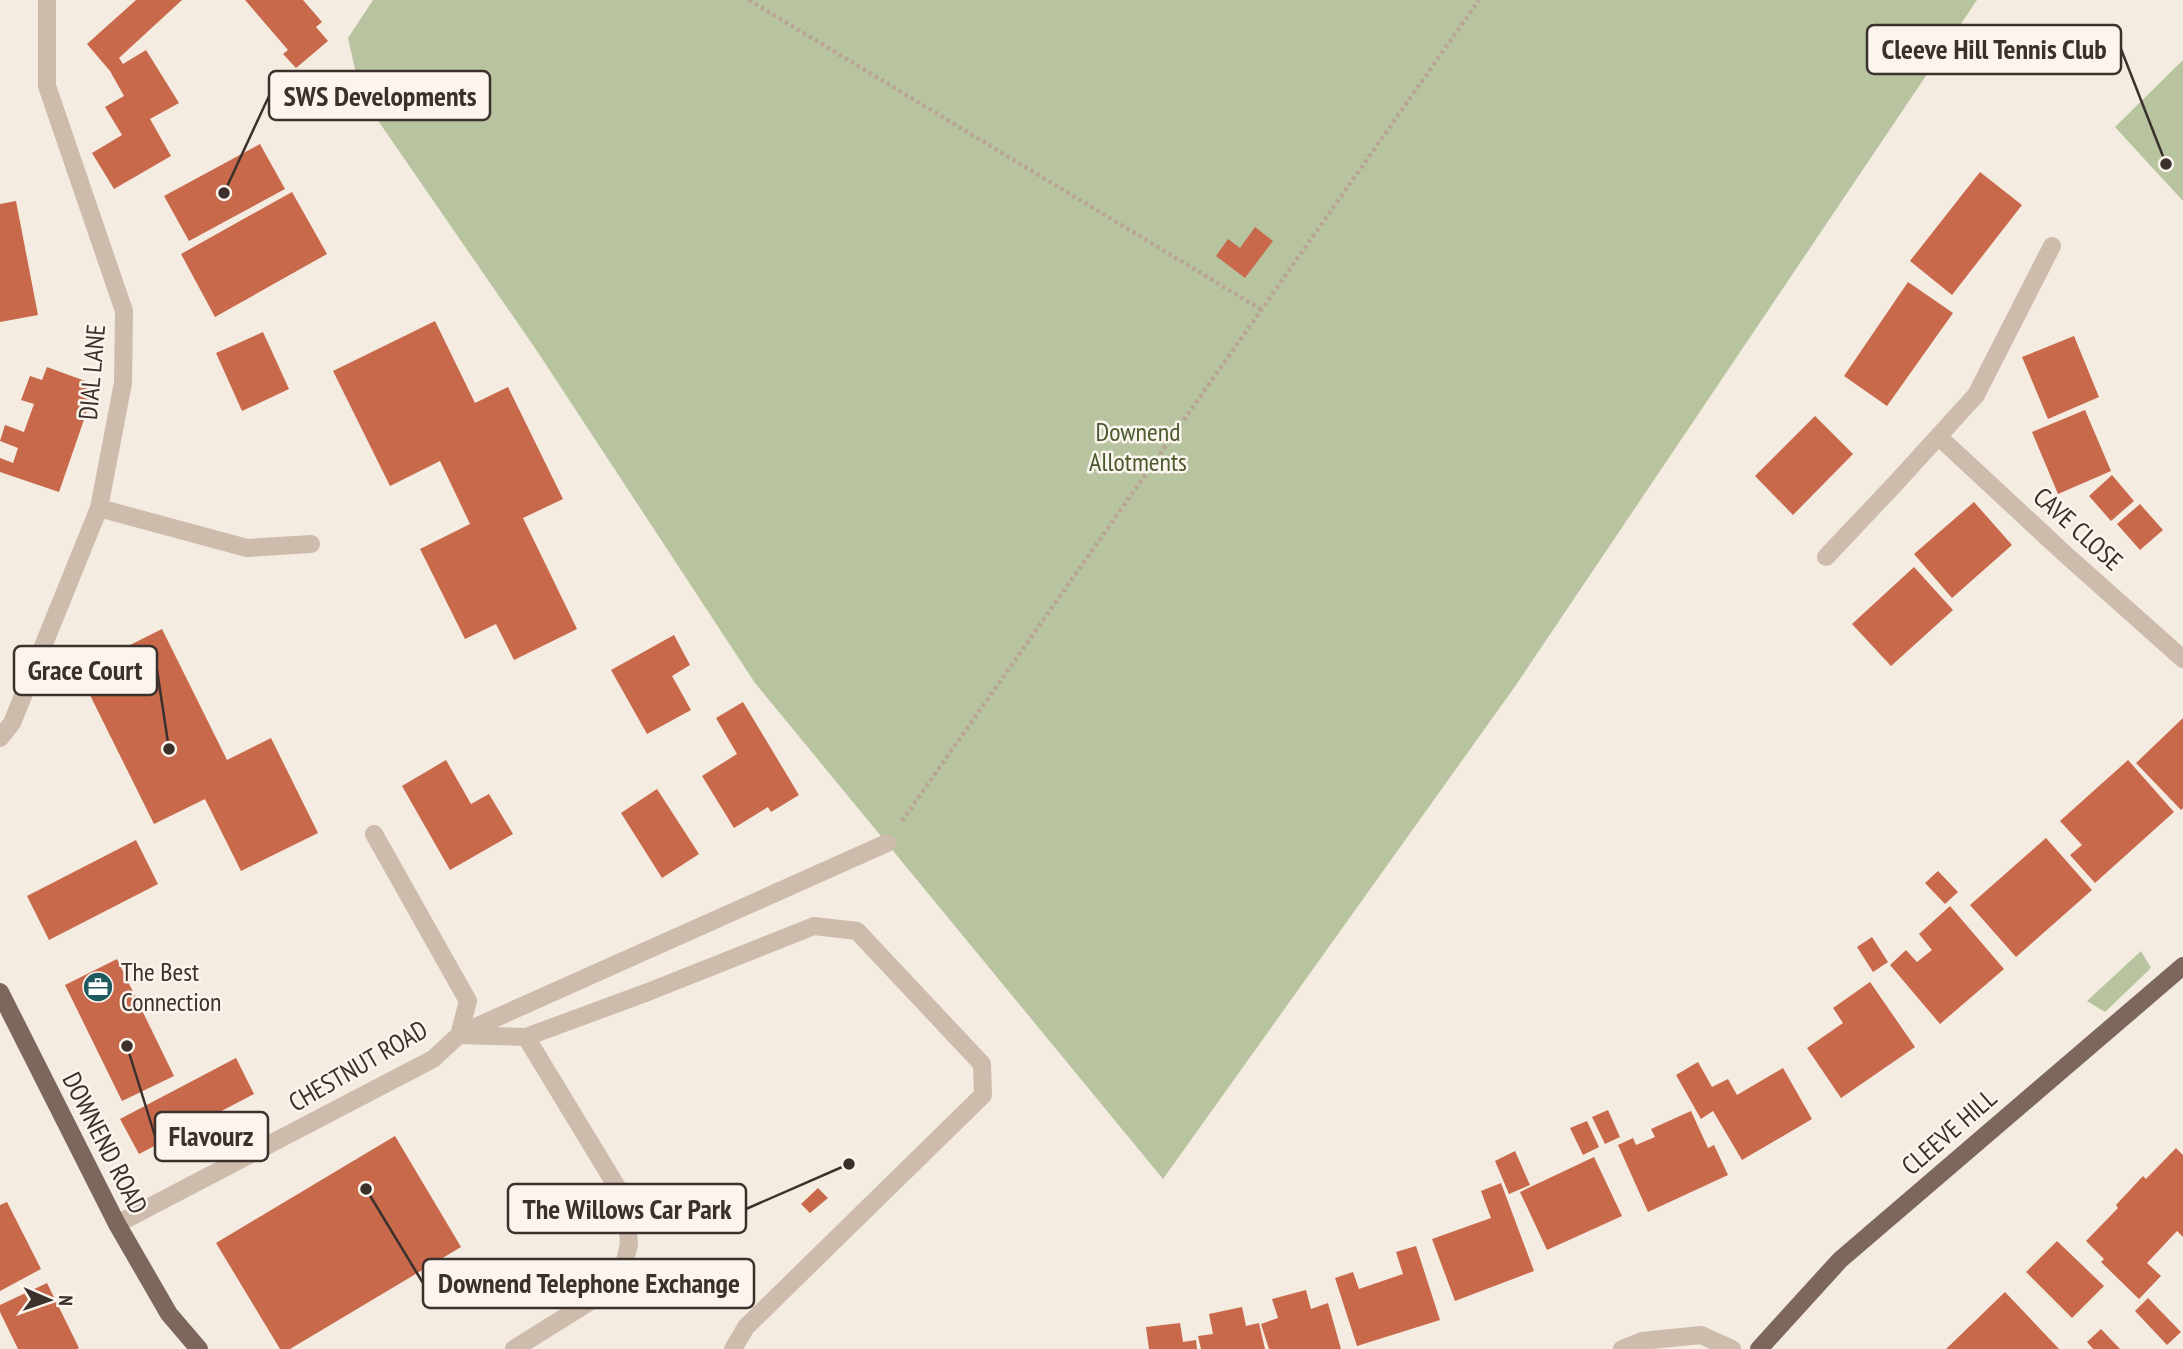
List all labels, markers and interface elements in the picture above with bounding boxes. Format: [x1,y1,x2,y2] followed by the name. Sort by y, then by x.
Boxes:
[1867,25,2121,74] callout: Cleeve Hill Tennis Club
[1881,30,2107,67] text: Cleeve Hill Tennis Club
[269,71,490,120] callout: SWS Developments
[284,77,477,114] text: SWS Developments
[71,323,112,421] street label: DIAL LANE
[1089,415,1187,478] park label: Downend Allotments
[2027,480,2130,577] street label: CAVE CLOSE
[14,646,157,695] callout: Grace Court
[28,651,142,688] text: Grace Court
[121,955,221,1018] place label: The Best Connection
[81,970,115,1004] office icon: The Best Connection
[282,1013,433,1119] street label: CHESTNUT ROAD
[56,1066,155,1219] street label: DOWNEND ROAD
[1894,1081,2003,1182] street label: CLEEVE HILL
[155,1112,268,1161] callout: Flavourz
[169,1117,253,1154] text: Flavourz
[508,1184,746,1233] callout: The Willows Car Park
[522,1190,732,1227] text: The Willows Car Park
[423,1259,754,1308] callout: Downend Telephone Exchange
[438,1264,740,1301] text: Downend Telephone Exchange
[14,1265,84,1335] north arrow
[54,1295,78,1306] text: N

